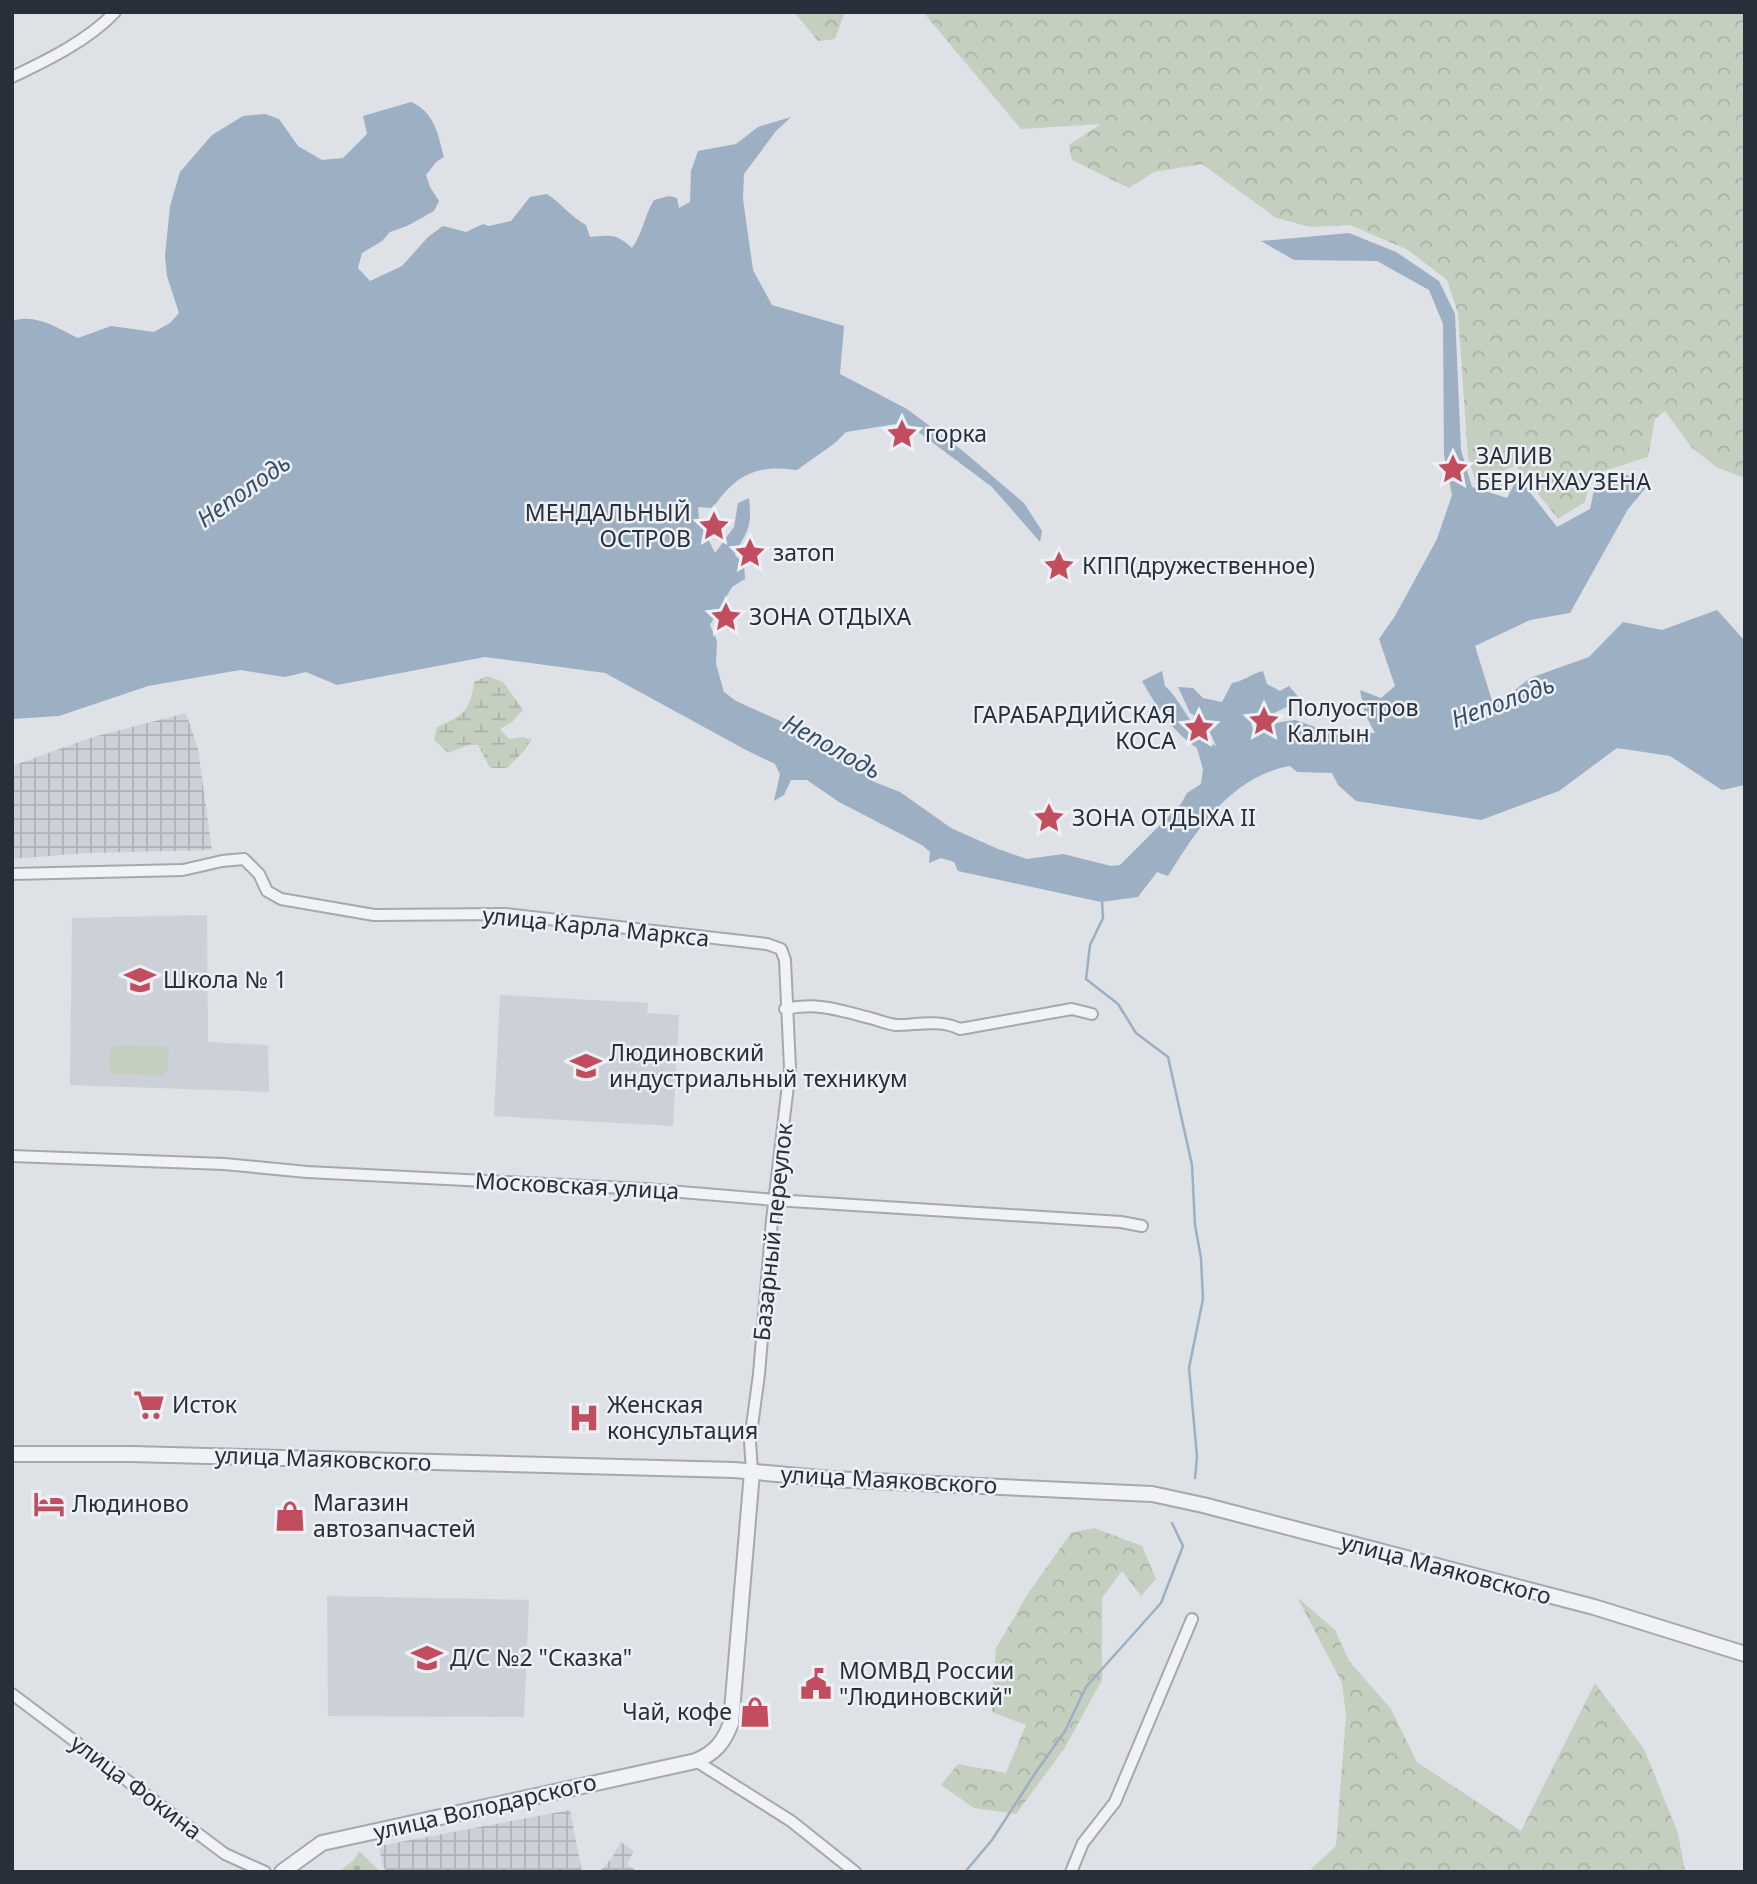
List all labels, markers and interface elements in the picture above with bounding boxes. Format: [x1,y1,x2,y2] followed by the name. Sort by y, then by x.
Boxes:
[885,417,919,451] place icon: горка
[925,417,987,449] place label: горка
[1476,439,1651,497] place label: ЗАЛИВ БЕРИНХАУЗЕНА
[190,445,297,534] water label: Неполодь
[1436,452,1470,486] place icon: ЗАЛИВ БЕРИНХАУЗЕНА
[525,496,691,554] place label: МЕНДАЛЬНЫЙ ОСТРОВ
[697,509,731,543] place icon: МЕНДАЛЬНЫЙ ОСТРОВ
[733,536,767,570] place icon: затоп
[773,536,835,568] place label: затоп
[1042,549,1076,583] place icon: КПП(дружественное)
[1082,549,1315,581] place label: КПП(дружественное)
[709,600,743,634] place icon: ЗОНА ОТДЫХА
[749,600,912,632] place label: ЗОНА ОТДЫХА
[1446,667,1559,735] water label: Неполодь
[1287,691,1418,749] place label: Полуостров Калтын
[972,698,1176,756] place label: ГАРАБАРДИЙСКАЯ КОСА
[1247,704,1281,738] place icon: Полуостров Калтын
[778,705,888,786] water label: Неполодь
[1182,711,1216,745] place icon: ГАРАБАРДИЙСКАЯ КОСА
[1032,801,1066,835] place icon: ЗОНА ОТДЫХА II
[1072,801,1256,833] place label: ЗОНА ОТДЫХА II
[481,898,711,954] street label: улица Карла Маркса
[123,963,157,997] school or university icon: Школа № 1
[163,963,287,995] place label: Школа № 1
[609,1036,908,1094] place label: Людиновский индустриальный техникум
[569,1049,603,1083] school or university icon: Людиновский индустриальный техникум
[745,1120,799,1343] street label: Базарный переулок
[474,1164,680,1206] street label: Московская улица
[132,1388,166,1422] supermarket icon: Исток
[172,1388,238,1420] place label: Исток
[607,1388,758,1446] place label: Женская консультация
[567,1401,601,1435] hospital icon: Женская консультация
[214,1438,432,1478] street label: улица Маяковского
[780,1457,998,1501] street label: улица Маяковского
[313,1486,476,1544] place label: Магазин автозапчастей
[32,1487,66,1521] hotel icon: Людиново
[72,1487,189,1519] place label: Людиново
[273,1499,307,1533] shop icon: Магазин автозапчастей
[1337,1525,1555,1612] street label: улица Маяковского
[410,1641,444,1675] school or university icon: Д/С №2 "Сказка"
[450,1641,632,1673] place label: Д/С №2 "Сказка"
[839,1654,1014,1712] place label: МОМВД России "Людиновский"
[799,1667,833,1701] public building icon: МОМВД России "Людиновский"
[622,1695,732,1727] place label: Чай, кофе
[738,1695,772,1729] shop icon: Чай, кофе
[64,1726,209,1846] street label: улица Фокина
[370,1765,599,1847] street label: улица Володарского

